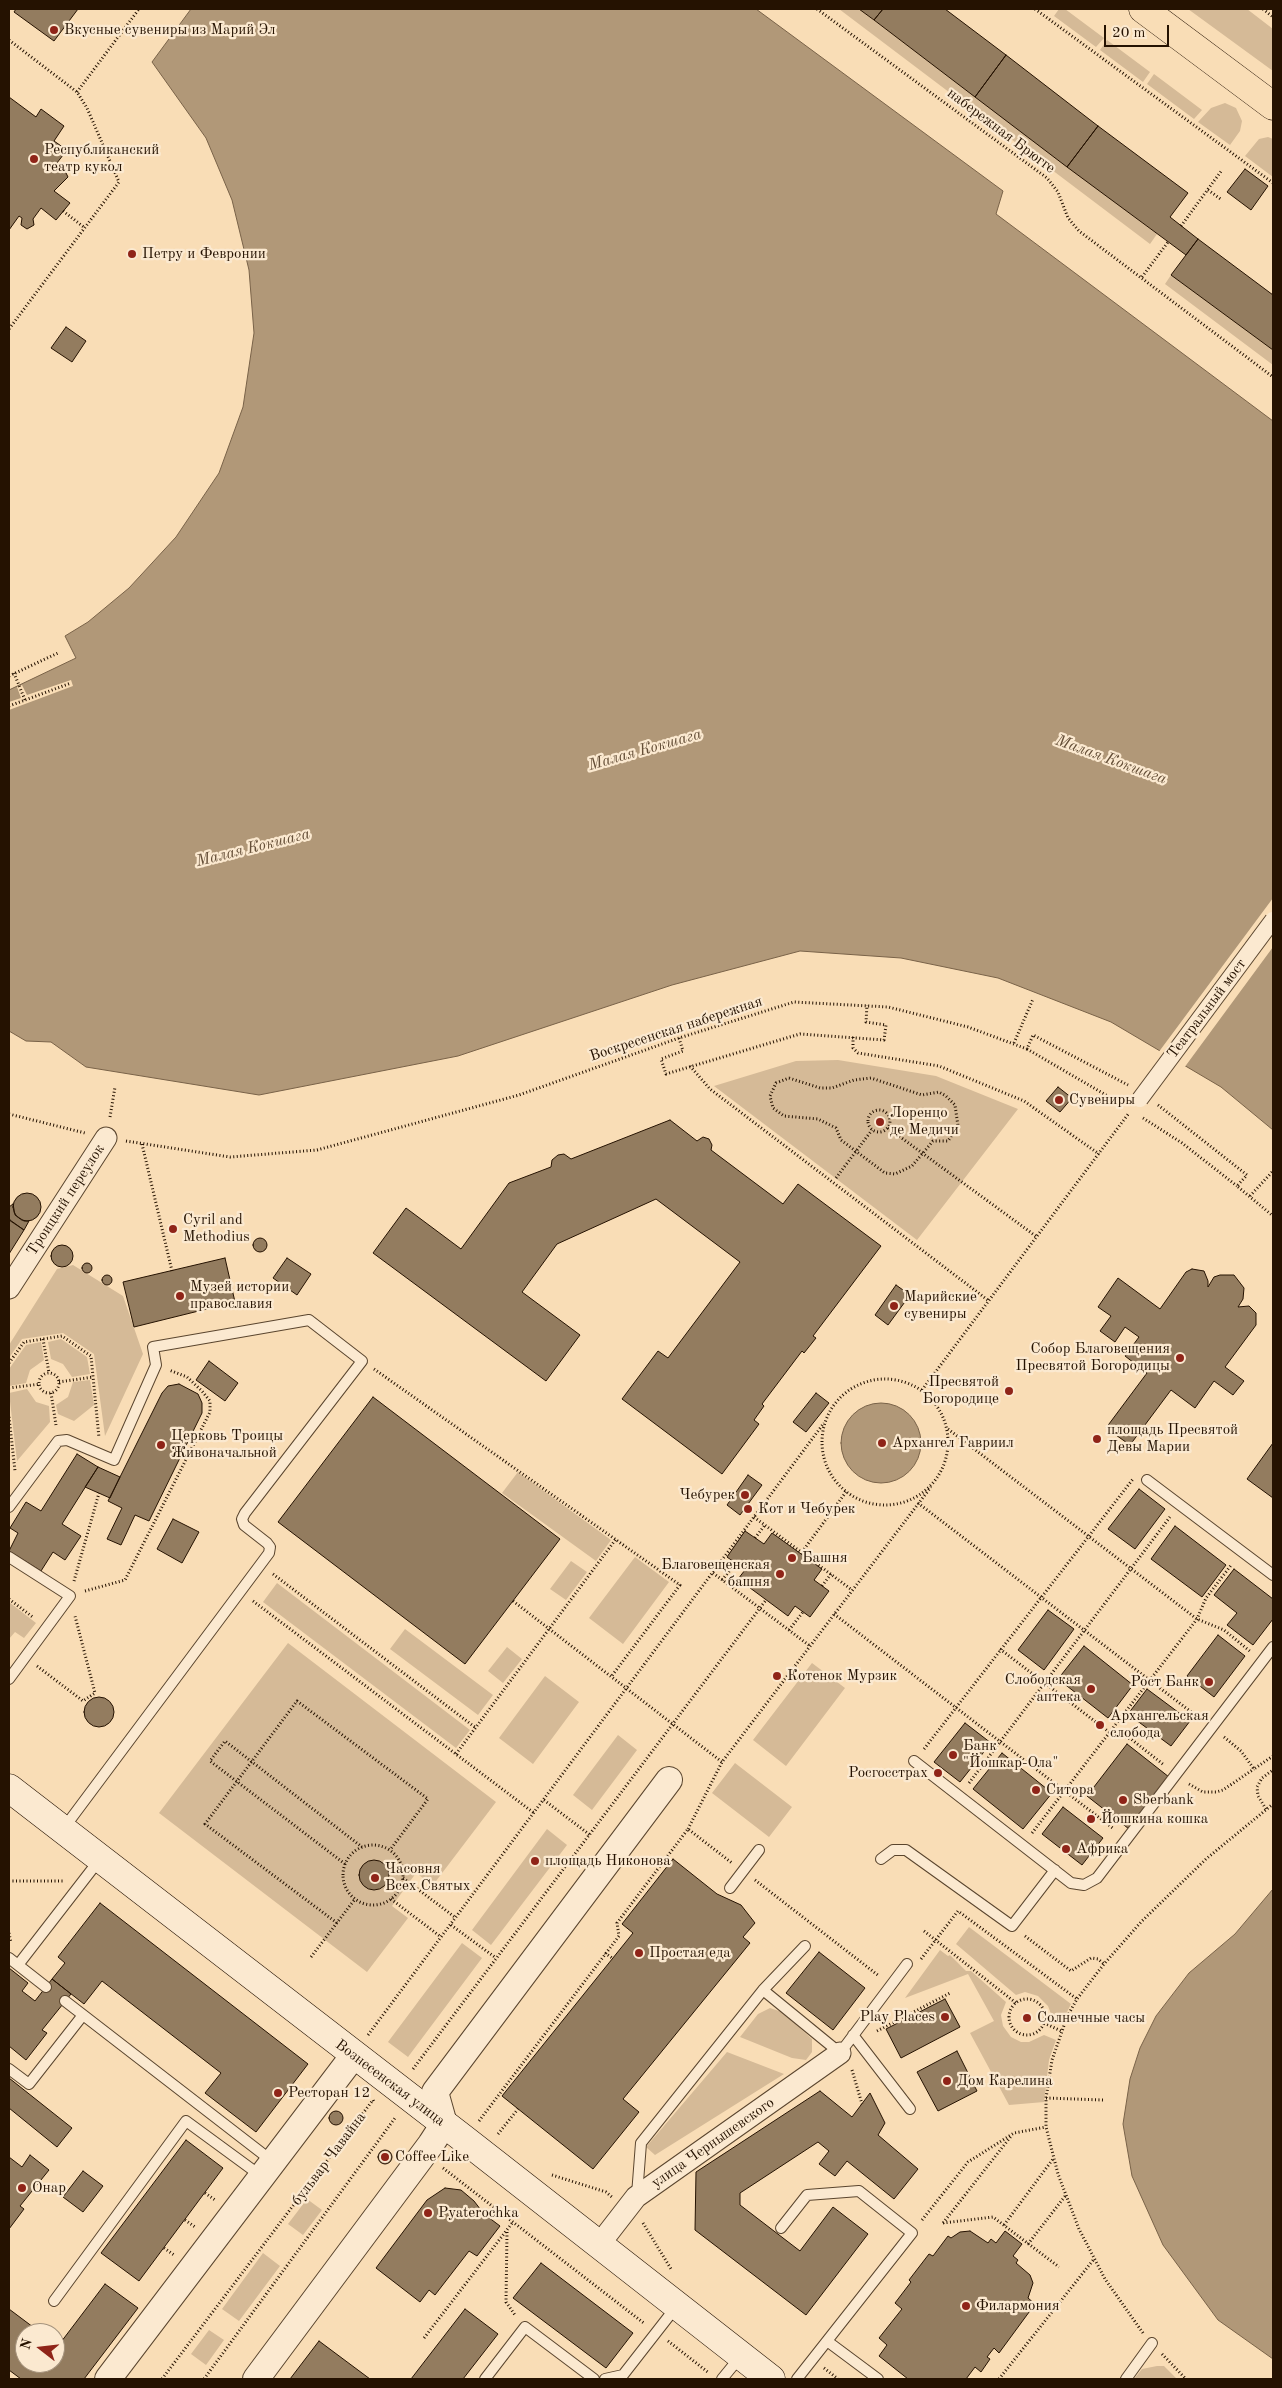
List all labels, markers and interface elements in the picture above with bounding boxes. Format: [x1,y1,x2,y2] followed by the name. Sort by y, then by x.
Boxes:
[1107,15,1172,47] scale bar
[64,21,276,39] place label: Вкусные сувениры из Марий Эл
[48,24,60,36] marker: Вкусные сувениры из Марий Эл
[1112,26,1146,41] text: 20 m
[943,85,1059,177] street label: набережная Брюгге
[44,141,159,176] place label: Республиканский театр кукол
[28,153,40,165] marker: Республиканский театр кукол
[142,245,266,263] place label: Петру и Февронии
[126,248,138,260] marker: Петру и Февронии
[586,725,704,775] water label: Малая Кокшага
[1053,731,1169,789] water label: Малая Кокшага
[194,825,312,871] water label: Малая Кокшага
[1164,956,1250,1062] street label: Театральный мост
[587,993,765,1065] street label: Воскресенская набережная
[1069,1091,1135,1109] place label: Сувениры
[1053,1094,1065,1106] marker: Сувениры
[890,1104,959,1139] place label: Лоренцо де Медичи
[874,1116,886,1128] marker: Лоренцо де Медичи
[23,1141,109,1259] street label: Троицкий переулок
[183,1211,250,1246] place label: Cyril and Methodius
[167,1223,179,1235] marker: Cyril and Methodius
[190,1278,289,1313] place label: Музей истории православия
[904,1288,977,1323] place label: Марийские сувениры
[174,1290,186,1302] marker: Музей истории православия
[888,1300,900,1312] marker: Марийские сувениры
[1016,1340,1170,1375] place label: Собор Благовещения Пресвятой Богородицы
[1174,1352,1186,1364] marker: Собор Благовещения Пресвятой Богородицы
[922,1373,999,1408] place label: Пресвятой Богородице
[1003,1385,1015,1397] marker: Пресвятой Богородице
[1107,1421,1238,1456] place label: площадь Пресвятой Девы Марии
[171,1427,283,1462] place label: Церковь Троицы Живоначальной
[1091,1433,1103,1445] marker: площадь Пресвятой Девы Марии
[892,1434,1014,1452] place label: Архангел Гавриил
[876,1437,888,1449] marker: Архангел Гавриил
[155,1439,167,1451] marker: Церковь Троицы Живоначальной
[680,1486,735,1504] place label: Чебурек
[739,1489,751,1501] marker: Чебурек
[758,1500,855,1518] place label: Кот и Чебурек
[742,1503,754,1515] marker: Кот и Чебурек
[802,1549,847,1567] place label: Башня
[786,1552,798,1564] marker: Башня
[661,1556,770,1591] place label: Благовещенская башня
[774,1568,786,1580] marker: Благовещенская башня
[787,1667,897,1685] place label: Котенок Мурзик
[771,1670,783,1682] marker: Котенок Мурзик
[1005,1671,1081,1706] place label: Слободская аптека
[1131,1673,1199,1691] place label: Рост Банк
[1203,1676,1215,1688] marker: Рост Банк
[1085,1683,1097,1695] marker: Слободская аптека
[1110,1707,1209,1742] place label: Архангельская слобода
[1094,1719,1106,1731] marker: Архангельская слобода
[963,1737,1058,1772] place label: Банк "Йошкар-Ола"
[947,1749,959,1761] marker: Банк "Йошкар-Ола"
[848,1764,928,1782] place label: Росгосстрах
[932,1767,944,1779] marker: Росгосстрах
[1046,1781,1094,1799] place label: Ситора
[1030,1784,1042,1796] marker: Ситора
[1133,1791,1194,1809] place label: Sberbank
[1117,1794,1129,1806] marker: Sberbank
[1101,1810,1208,1828] place label: Йошкина кошка
[1085,1813,1097,1825] marker: Йошкина кошка
[1076,1840,1128,1858] place label: Африка
[1060,1843,1072,1855] marker: Африка
[545,1852,671,1870] place label: площадь Никонова
[529,1855,541,1867] marker: площадь Никонова
[385,1860,471,1895] place label: Часовня Всех Святых
[369,1872,381,1884] marker: Часовня Всех Святых
[649,1944,731,1962] place label: Простая еда
[633,1947,645,1959] marker: Простая еда
[860,2008,935,2026] place label: Play Places
[1037,2009,1145,2027] place label: Солнечные часы
[939,2011,951,2023] marker: Play Places
[1021,2012,1033,2024] marker: Солнечные часы
[332,2036,448,2130] street label: Вознесенская улица
[957,2072,1053,2090] place label: Дом Карелина
[941,2075,953,2087] marker: Дом Карелина
[288,2084,370,2102] place label: Ресторан 12
[272,2087,284,2099] marker: Ресторан 12
[648,2094,778,2192] street label: улица Чернышевского
[288,2109,370,2209] street label: бульвар Чавайна
[395,2148,469,2166] place label: Coffee Like
[379,2151,391,2163] marker: Coffee Like
[32,2179,66,2197] place label: Онар
[16,2182,28,2194] marker: Онар
[438,2204,519,2222] place label: Pyaterochka
[422,2207,434,2219] marker: Pyaterochka
[976,2297,1060,2315] place label: Филармония
[960,2300,972,2312] marker: Филармония
[15,2323,65,2373] north arrow
[18,2337,35,2351] text: N

